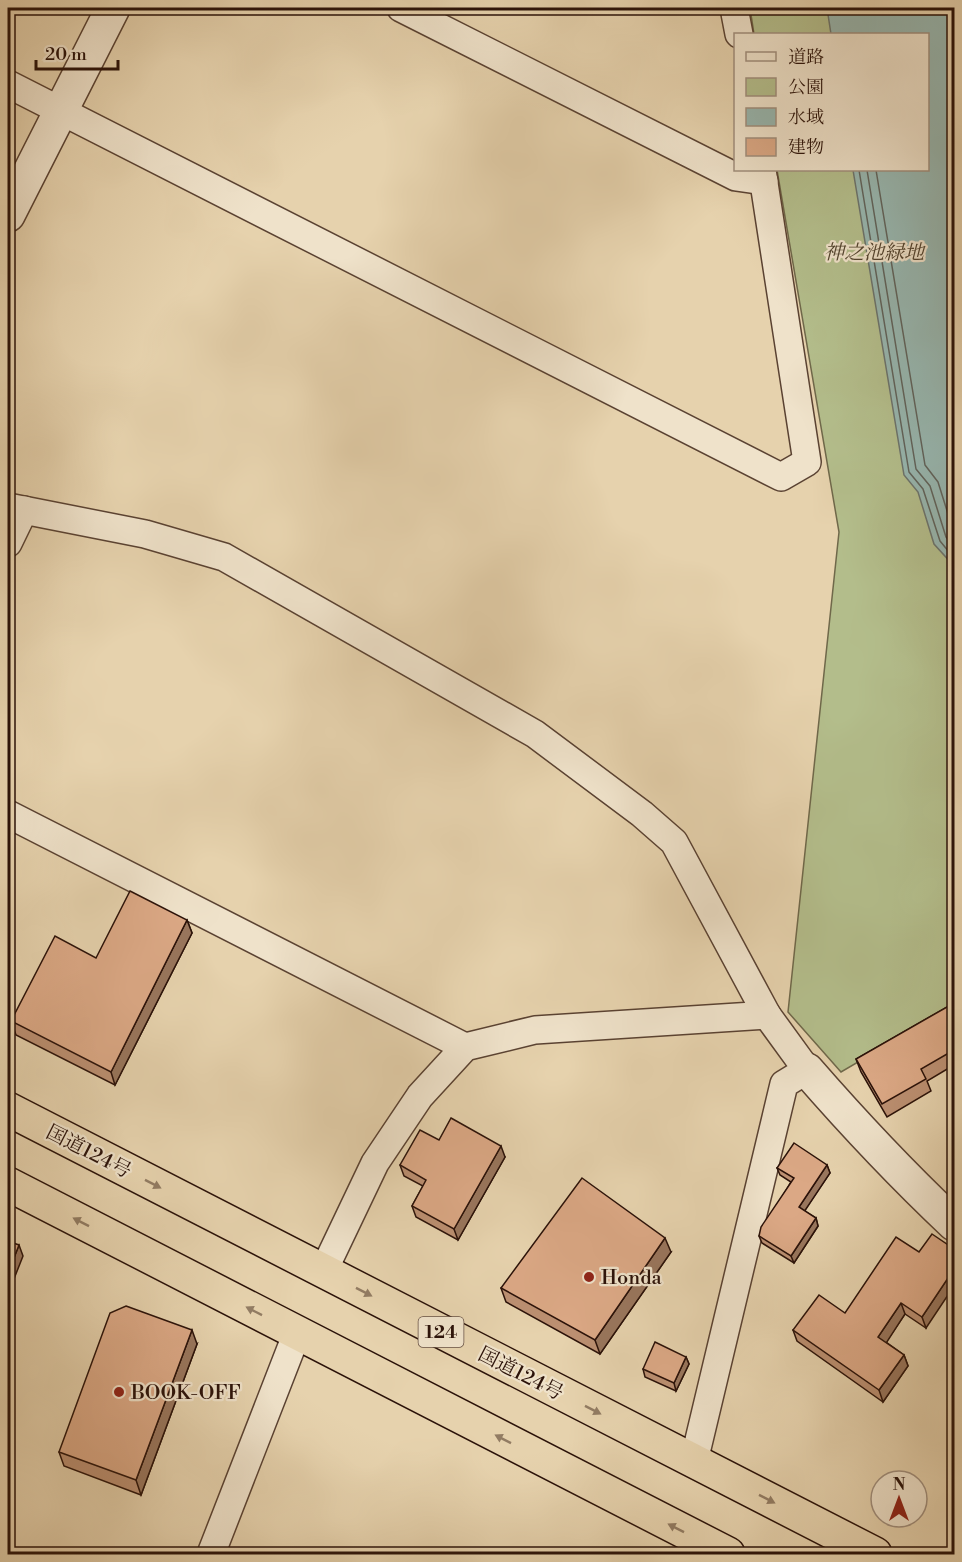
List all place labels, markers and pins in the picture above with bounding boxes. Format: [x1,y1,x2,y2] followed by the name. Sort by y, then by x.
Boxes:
[601,1266,663,1291] place label: Honda
[582,1270,596,1284] marker: Honda
[130,1381,241,1406] place label: BOOK-OFF
[112,1385,126,1399] marker: BOOK-OFF

